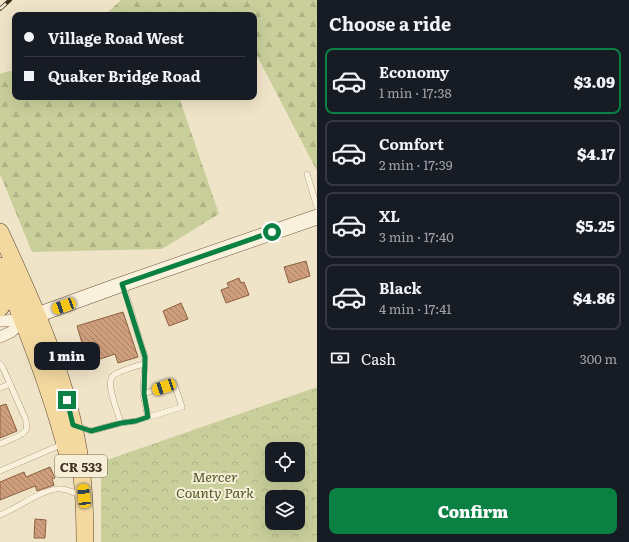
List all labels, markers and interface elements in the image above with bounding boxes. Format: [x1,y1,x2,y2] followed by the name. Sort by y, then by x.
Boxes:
[329,10,451,37] text: Choose a ride
[48,26,184,49] text: Village Road West
[379,60,449,83] text: Economy
[331,63,367,99] icon: car
[48,64,201,87] text: Quaker Bridge Road
[574,70,615,93] text: $3.09
[379,83,452,102] text: 1 min · 17:38
[379,132,444,155] text: Comfort
[331,135,367,171] icon: car
[577,142,615,165] text: $4.17
[379,155,453,174] text: 2 min · 17:39
[379,204,400,227] text: XL
[331,207,367,243] icon: car
[576,214,615,237] text: $5.25
[263,223,281,241] route start
[379,227,454,246] text: 3 min · 17:40
[379,276,422,299] text: Black
[331,279,367,315] icon: car
[573,286,615,309] text: $4.86
[51,296,77,316] car
[379,299,452,318] text: 4 min · 17:41
[34,342,100,370] callout: 1 min
[49,346,85,365] text: 1 min
[329,347,351,369] icon: cash
[361,347,396,370] text: Cash
[580,349,617,368] text: 300 m
[151,377,177,397] car
[58,391,76,409] route end
[265,442,305,530] map controls
[265,442,305,482] button: locate
[55,455,107,477] road number: CR 533
[176,466,254,502] park label: Mercer County Park
[77,483,91,509] car
[329,488,617,534] button: Confirm
[265,490,305,530] button: layers

